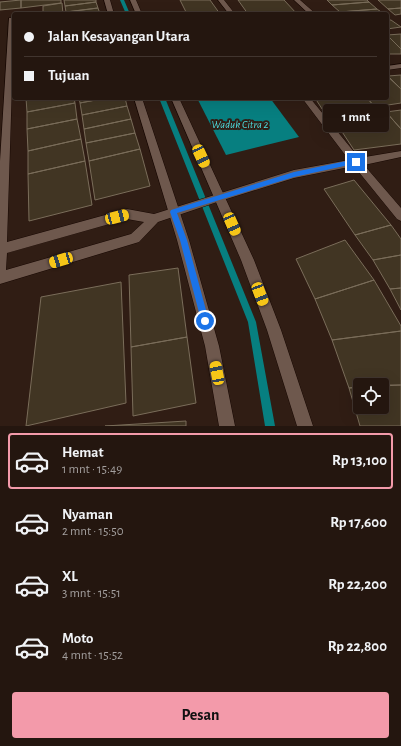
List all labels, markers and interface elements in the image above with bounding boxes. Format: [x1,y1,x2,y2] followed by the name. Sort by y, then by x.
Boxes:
[48,29,190,44] text: Jalan Kesayangan Utara
[48,68,90,83] text: Tujuan
[323,104,389,132] callout: 1 mnt
[342,111,370,124] text: 1 mnt
[212,119,268,130] water label: Waduk Citra 2
[190,143,212,169] car
[347,153,365,171] route end
[104,208,130,226] car
[222,211,242,237] car
[48,251,74,269] car
[250,281,270,307] car
[196,312,214,330] route start
[209,360,225,386] car
[353,378,389,414] map controls
[353,378,389,414] button: locate
[14,443,50,479] icon: car
[62,445,104,460] text: Hemat
[332,453,387,468] text: Rp 13,100
[62,463,122,476] text: 1 mnt · 15:49
[14,505,50,541] icon: car
[62,507,113,522] text: Nyaman
[330,515,387,530] text: Rp 17,600
[62,525,124,538] text: 2 mnt · 15:50
[14,567,50,603] icon: car
[62,569,78,584] text: XL
[328,577,387,592] text: Rp 22,200
[62,587,121,600] text: 3 mnt · 15:51
[14,629,50,665] icon: car
[62,631,94,646] text: Moto
[328,639,387,654] text: Rp 22,800
[62,649,123,662] text: 4 mnt · 15:52
[12,692,389,738] button: Pesan

